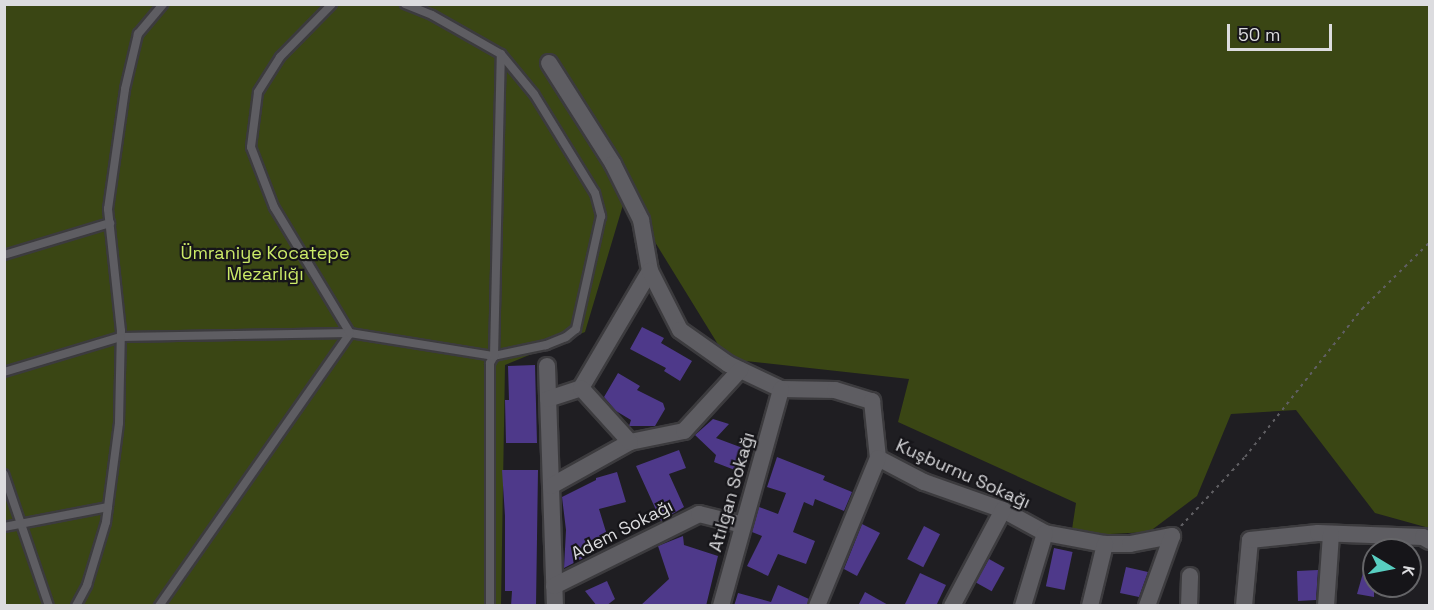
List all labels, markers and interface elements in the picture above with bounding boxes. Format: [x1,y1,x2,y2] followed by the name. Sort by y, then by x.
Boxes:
[1230,12,1335,50] scale bar
[1238,23,1280,46] text: 50 m
[180,243,350,286] park label: Ümraniye Kocatepe Mezarlığı
[705,430,759,554] street label: Atılgan Sokağı
[892,435,1034,513] street label: Kuşburnu Sokağı
[567,495,677,565] street label: Adem Sokağı
[1362,538,1422,598] north arrow
[1397,564,1419,578] text: K

